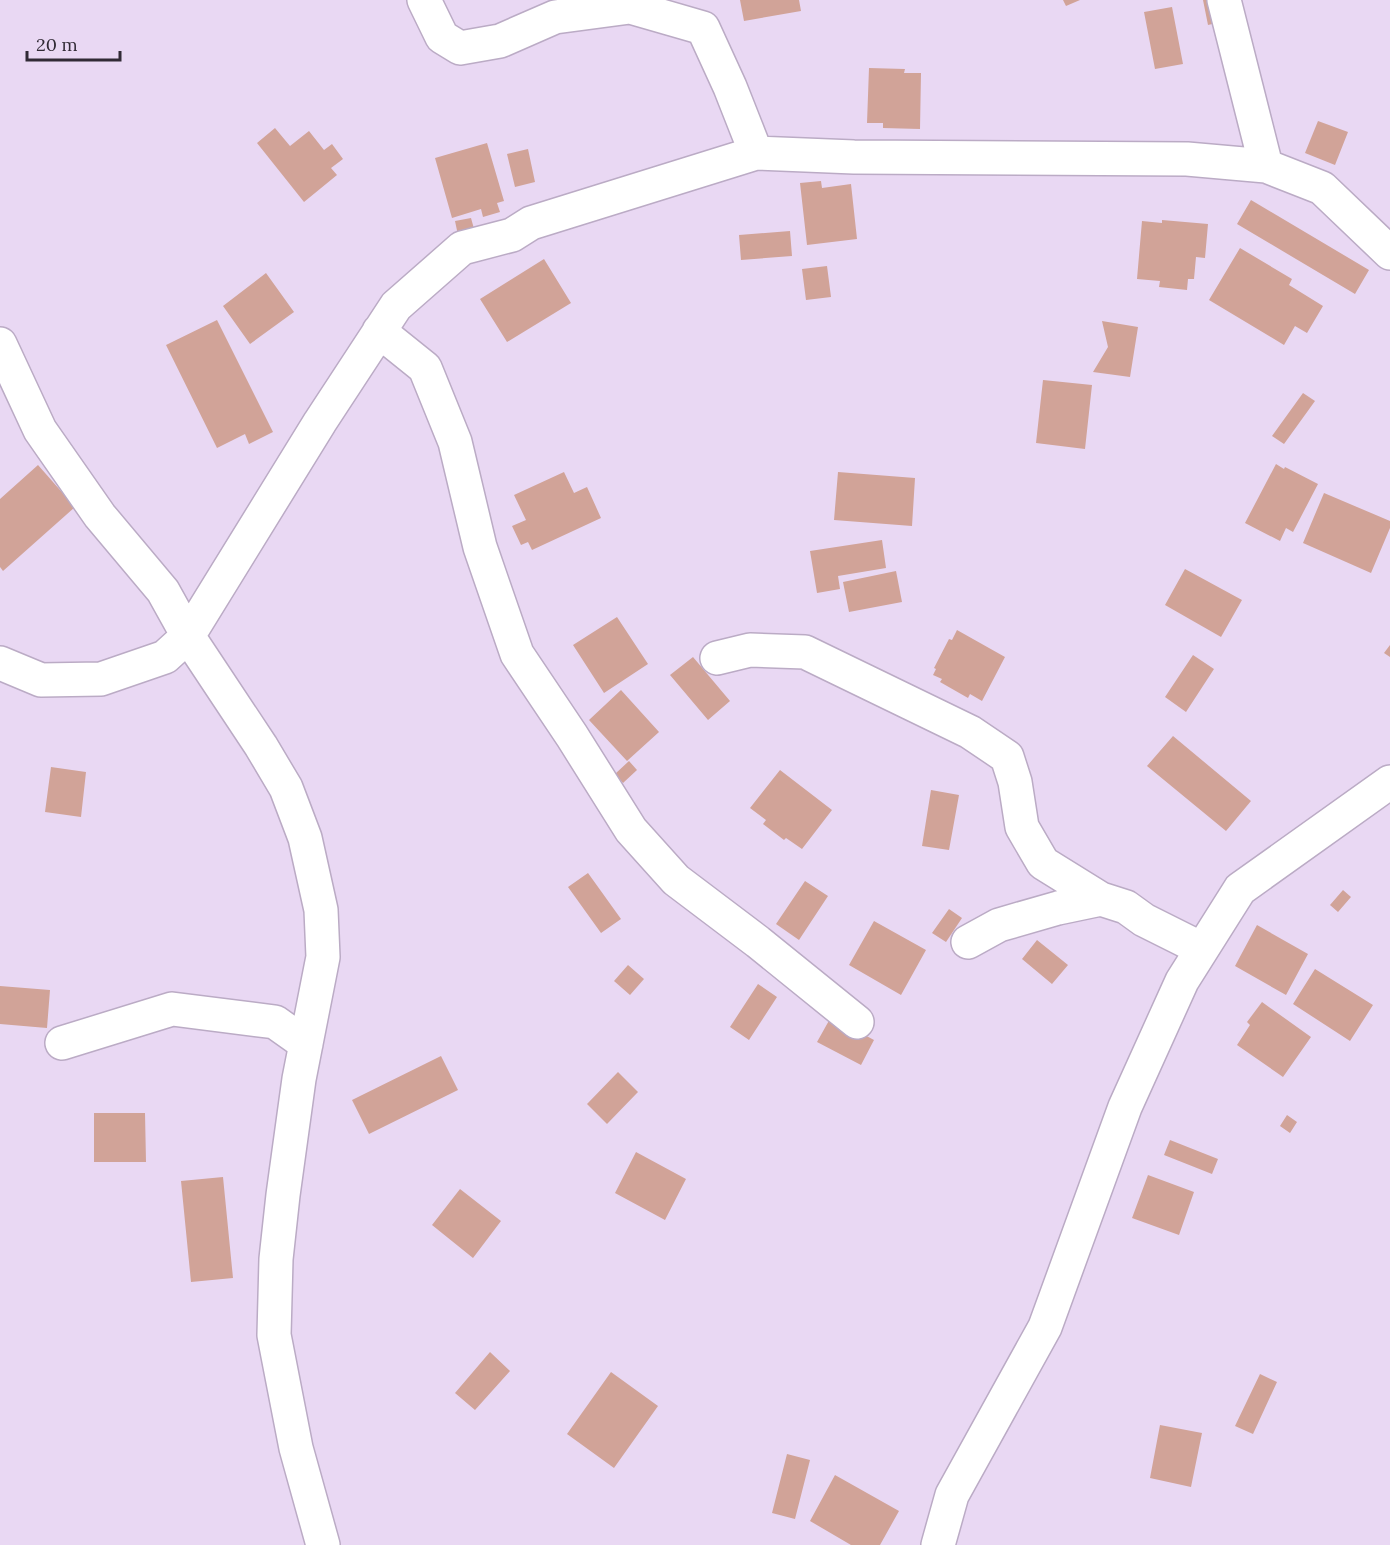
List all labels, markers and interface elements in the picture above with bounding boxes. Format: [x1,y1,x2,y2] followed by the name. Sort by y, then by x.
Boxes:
[27,24,120,62] scale bar
[36,33,78,56] text: 20 m

